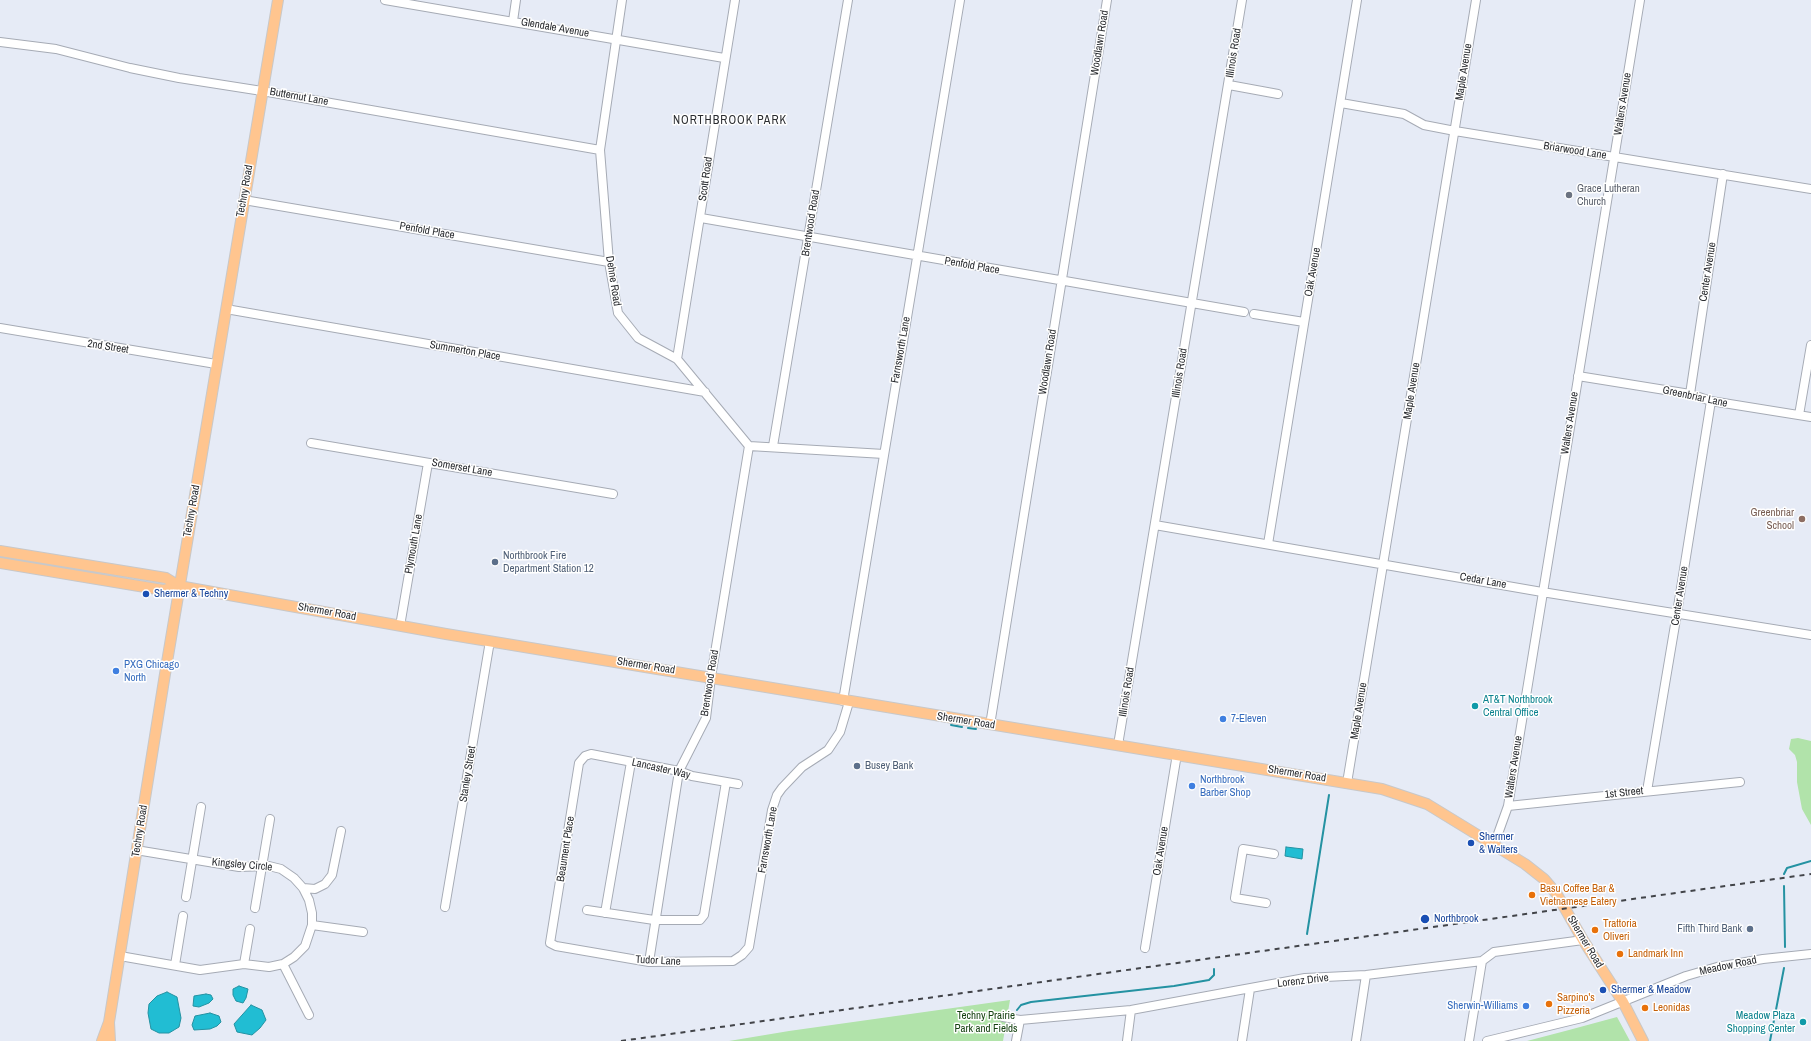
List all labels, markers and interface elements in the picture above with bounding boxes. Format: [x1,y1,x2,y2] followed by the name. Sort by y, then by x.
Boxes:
[1088,9,1112,77] street label: Woodlawn Road
[520,16,590,40] street label: Glendale Avenue
[1224,27,1244,79] street label: Illinois Road
[1453,43,1475,101] street label: Maple Avenue
[1612,72,1634,136] street label: Walters Avenue
[269,85,329,109] street label: Butternut Lane
[673,114,787,128] district label: NORTHBROOK PARK
[1543,140,1607,162] street label: Briarwood Lane
[696,156,716,202] street label: Scott Road
[234,164,256,218] street label: Techny Road
[1577,182,1640,208] place label: Grace Lutheran Church
[799,189,823,257] street label: Brentwood Road
[1564,190,1574,200] marker: Grace Lutheran Church
[398,220,456,242] street label: Penfold Place
[1697,241,1719,303] street label: Center Avenue
[1302,246,1324,298] street label: Oak Avenue
[603,255,623,307] street label: Dehne Road
[943,255,1001,277] street label: Penfold Place
[889,316,913,384] street label: Farnsworth Lane
[1036,328,1060,396] street label: Woodlawn Road
[86,337,130,357] street label: 2nd Street
[429,338,501,364] street label: Summerton Place
[1170,347,1190,399] street label: Illinois Road
[1401,362,1423,420] street label: Maple Avenue
[1661,384,1729,410] street label: Greenbriar Lane
[1559,391,1581,455] street label: Walters Avenue
[431,456,493,480] street label: Somerset Lane
[181,484,203,538] street label: Techny Road
[1750,506,1794,532] place label: Greenbriar School
[402,513,426,575] street label: Plymouth Lane
[1797,514,1807,524] marker: Greenbriar School
[503,549,594,575] place label: Northbrook Fire Department Station 12
[490,557,500,567] marker: Northbrook Fire Department Station 12
[1669,565,1691,627] street label: Center Avenue
[1459,570,1507,592] street label: Cedar Lane
[154,587,228,601] place label: Shermer & Techny
[141,589,151,599] marker: Shermer & Techny
[297,600,357,624] street label: Shermer Road
[698,649,722,717] street label: Brentwood Road
[616,655,676,677] street label: Shermer Road
[124,658,179,684] place label: PXG Chicago North
[111,666,121,676] marker: PXG Chicago North
[1117,666,1137,718] street label: Illinois Road
[1348,682,1370,740] street label: Maple Avenue
[1483,693,1553,719] place label: AT&T Northbrook Central Office
[1470,701,1480,711] marker: AT&T Northbrook Central Office
[936,710,996,732] street label: Shermer Road
[1231,712,1267,726] place label: 7-Eleven
[1218,714,1228,724] marker: 7-Eleven
[1503,735,1525,799] street label: Walters Avenue
[457,745,479,803] street label: Stanley Street
[630,756,692,782] street label: Lancaster Way
[865,759,913,773] place label: Busey Bank
[852,761,862,771] marker: Busey Bank
[1267,763,1327,785] street label: Shermer Road
[1200,773,1251,799] place label: Northbrook Barber Shop
[1187,781,1197,791] marker: Northbrook Barber Shop
[1604,784,1644,802] street label: 1st Street
[129,804,151,858] street label: Techny Road
[756,806,780,874] street label: Farnsworth Lane
[554,815,578,883] street label: Beaument Place
[1151,826,1171,876] street label: Oak Avenue
[1479,830,1518,856] place label: Shermer & Walters
[1466,838,1476,848] marker: Shermer & Walters
[211,856,273,874] street label: Kingsley Circle
[1540,882,1617,908] place label: Basu Coffee Bar & Vietnamese Eatery
[1527,890,1537,900] marker: Basu Coffee Bar & Vietnamese Eatery
[1434,912,1479,926] place label: Northbrook
[1419,913,1431,925] marker: Northbrook
[1564,913,1606,971] street label: Shermer Road
[1603,917,1637,943] place label: Trattoria Oliveri
[1677,922,1742,936] place label: Fifth Third Bank
[1745,924,1755,934] marker: Fifth Third Bank
[1590,925,1600,935] marker: Trattoria Oliveri
[1628,947,1683,961] place label: Landmark Inn
[1615,949,1625,959] marker: Landmark Inn
[635,953,681,969] street label: Tudor Lane
[1698,953,1758,979] street label: Meadow Road
[1277,971,1329,991] street label: Lorenz Drive
[1611,983,1691,997] place label: Shermer & Meadow
[1598,985,1608,995] marker: Shermer & Meadow
[1557,991,1595,1017] place label: Sarpino's Pizzeria
[1447,999,1518,1013] place label: Sherwin-Williams
[1544,999,1554,1009] marker: Sarpino's Pizzeria
[1521,1001,1531,1011] marker: Sherwin-Williams
[1653,1001,1690,1015] place label: Leonidas
[1640,1003,1650,1013] marker: Leonidas
[954,1009,1018,1035] park label: Techny Prairie Park and Fields
[1727,1009,1795,1035] place label: Meadow Plaza Shopping Center
[1798,1017,1808,1027] marker: Meadow Plaza Shopping Center

